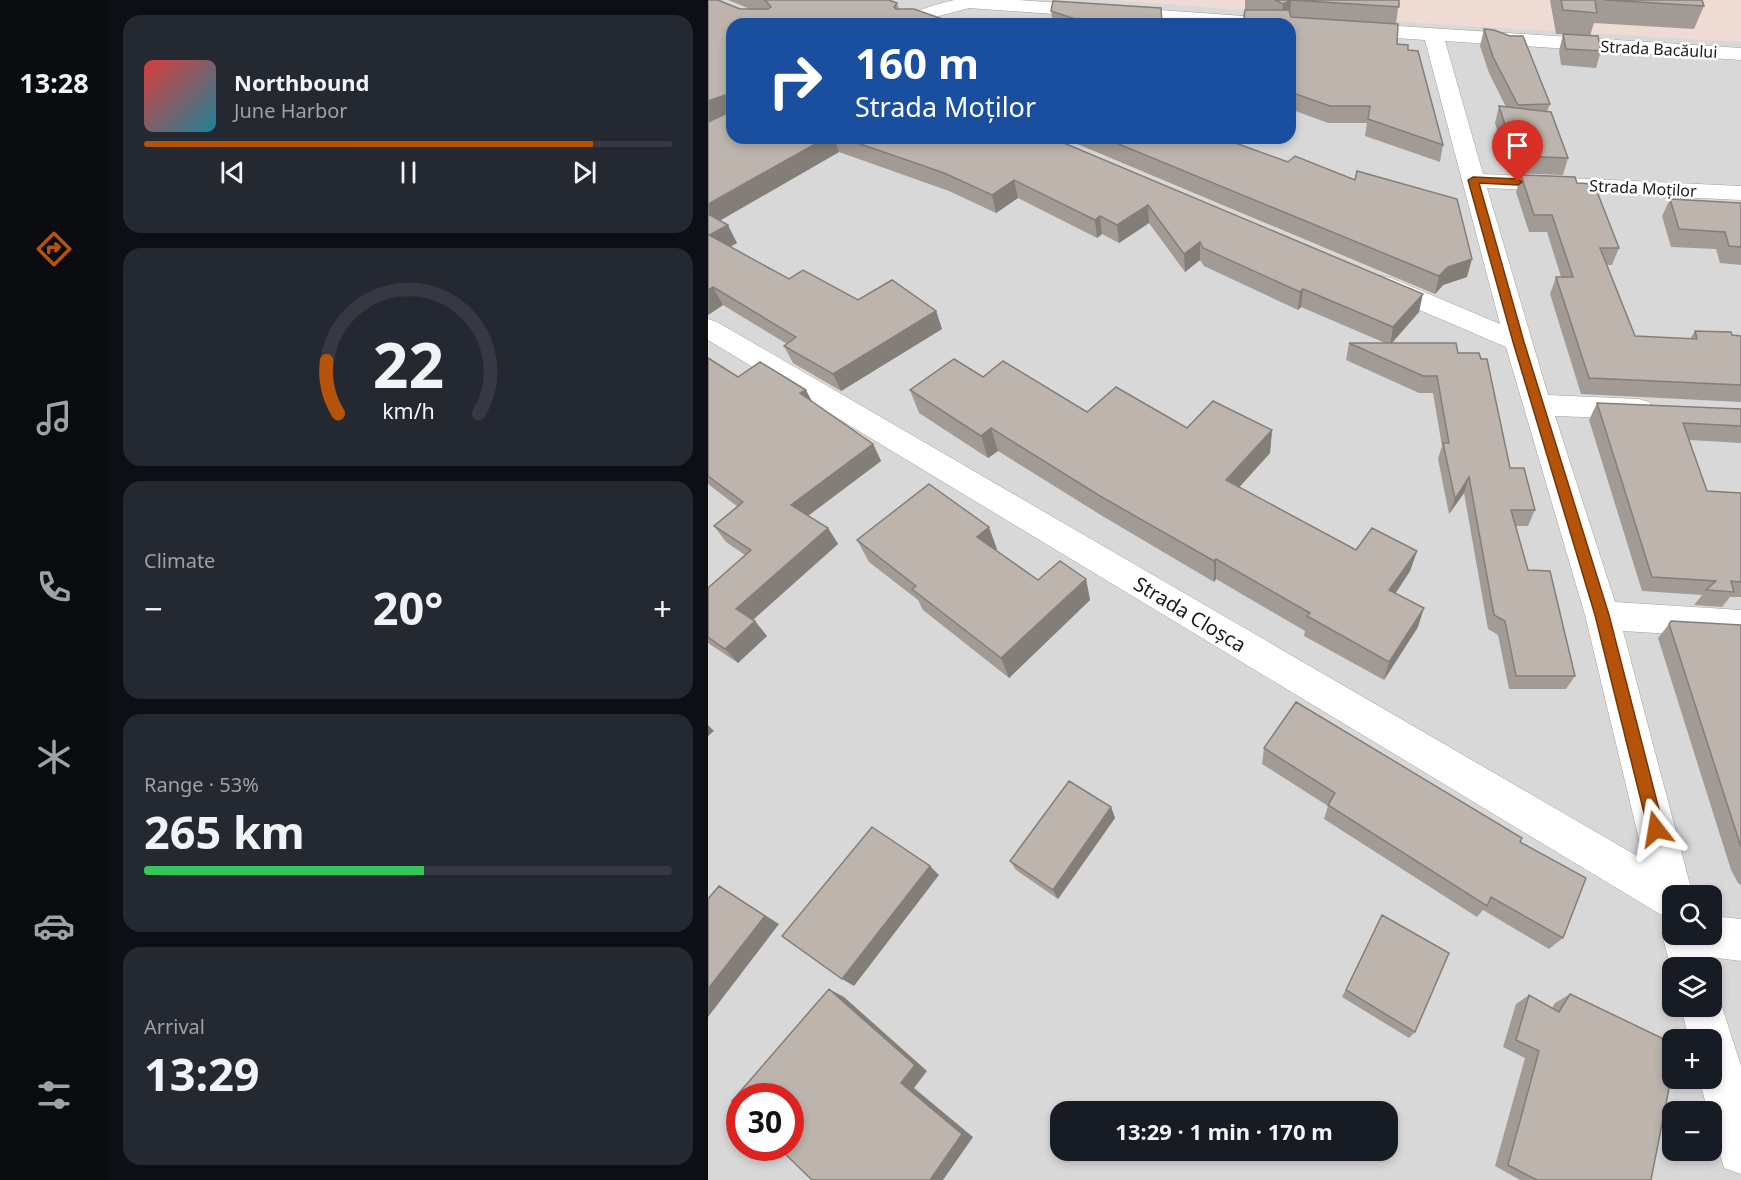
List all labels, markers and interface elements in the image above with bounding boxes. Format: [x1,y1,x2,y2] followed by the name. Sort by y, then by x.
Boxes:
[855,34,979,91] text: 160 m
[1600,35,1718,63] street label: Strada Bacăului
[756,42,834,120] icon: right
[19,64,89,101] text: 13:28
[234,67,369,97] text: Northbound
[855,88,1036,125] text: Strada Moților
[234,97,348,124] text: June Harbor
[1492,120,1543,182] pin
[1501,129,1534,162] icon: arrive
[216,156,249,189] icon: previous
[392,156,425,189] icon: pause
[568,156,601,189] icon: next
[1589,174,1698,202] street label: Strada Moților
[33,228,75,270] icon: directions
[372,321,444,406] text: 22
[382,396,434,425] text: km/h
[33,397,75,439] icon: music
[144,547,215,574] text: Climate
[33,566,75,608] icon: phone
[1129,570,1251,658] street label: Strada Cloșca
[373,577,443,638] text: 20°
[144,586,163,631] text: −
[653,586,672,631] text: +
[33,736,75,778] icon: climate
[144,771,259,798] text: Range · 53%
[1624,797,1688,861] position arrow
[144,801,305,862] text: 265 km
[1662,885,1722,1161] map controls
[1662,885,1722,945] button: search
[33,905,75,947] icon: car
[1662,957,1722,1017] button: layers
[144,1013,205,1040] text: Arrival
[1662,1029,1722,1089] button: +
[144,1043,260,1104] text: 13:29
[33,1074,75,1116] icon: filters
[726,1083,804,1161] speed limit sign: 30
[1662,1101,1722,1161] button: −
[1115,1116,1333,1146] text: 13:29 · 1 min · 170 m

